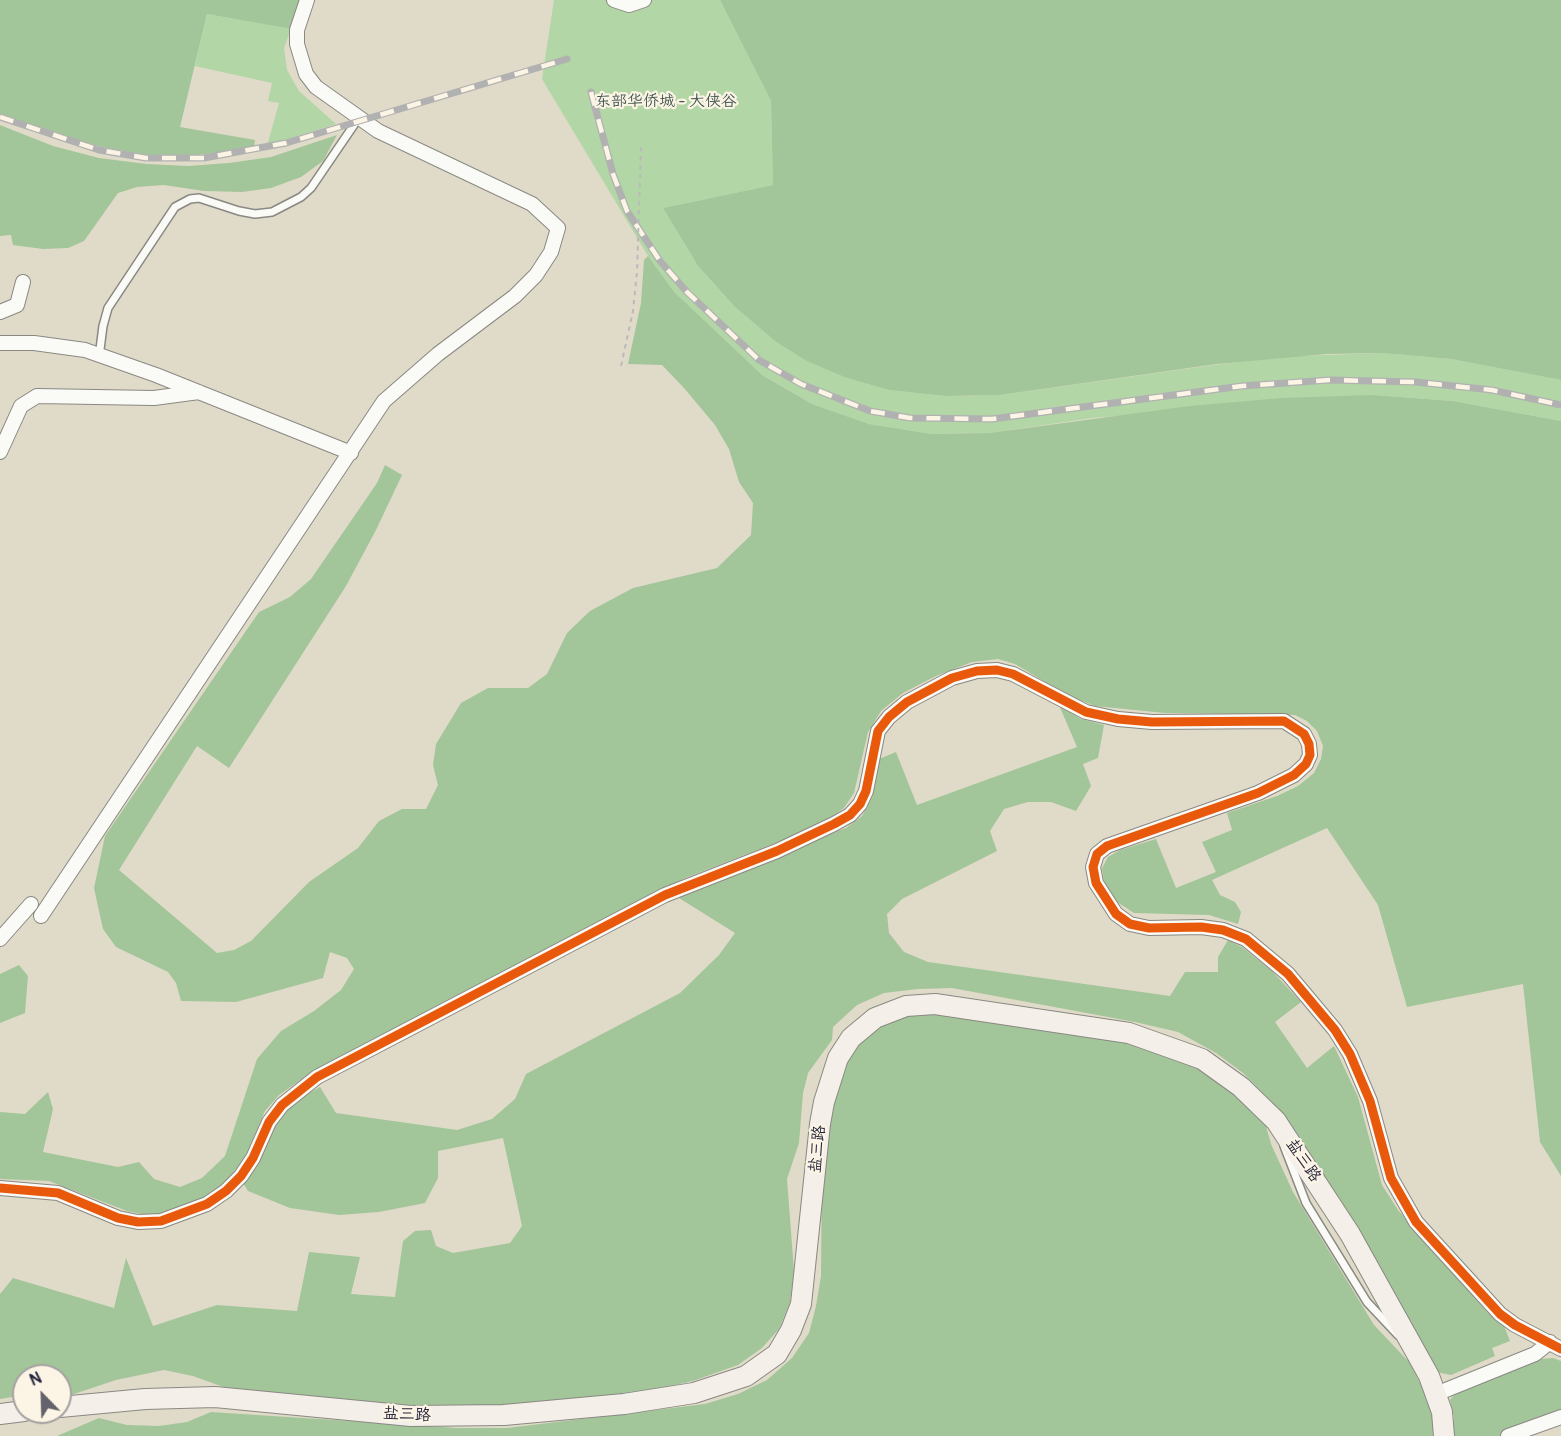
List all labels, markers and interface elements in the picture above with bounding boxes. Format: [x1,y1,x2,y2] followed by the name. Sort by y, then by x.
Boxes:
[595,92,737,112] park label: 东部华侨城 - 大侠谷
[806,1124,830,1174] street label: 盐三路
[1282,1136,1324,1186] street label: 盐三路
[12,1364,72,1424] north arrow
[27,1368,45,1391] text: N
[383,1404,431,1426] street label: 盐三路

